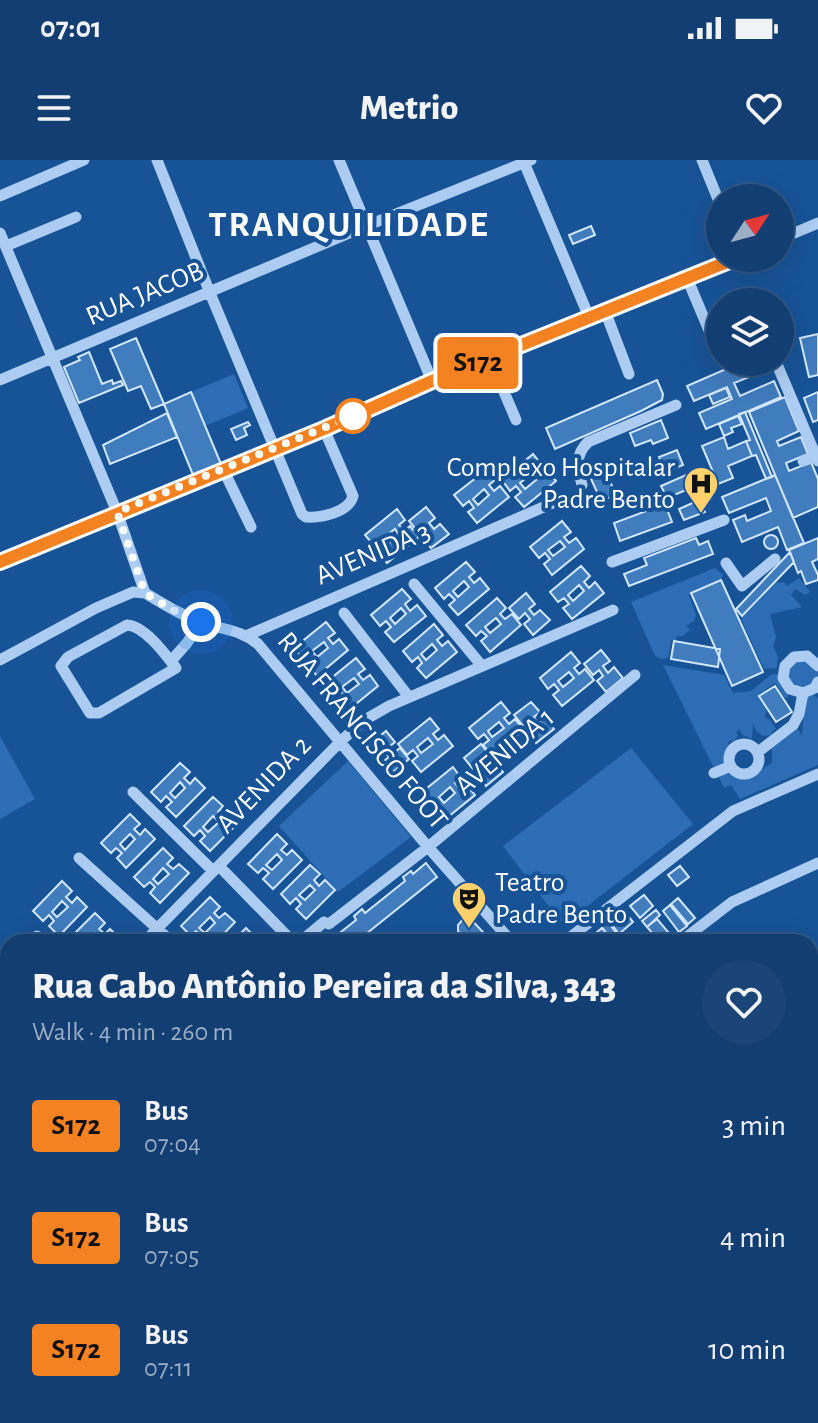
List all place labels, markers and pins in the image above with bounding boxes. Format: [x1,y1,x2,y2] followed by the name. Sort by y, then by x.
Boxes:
[336,399,370,433] unlabelled marker
[447,454,675,514] place label: Complexo Hospitalar Padre Bento
[682,465,720,515] hospital icon: Complexo Hospitalar Padre Bento
[495,869,627,929] place label: Teatro Padre Bento
[450,880,488,930] theatre icon: Teatro Padre Bento

